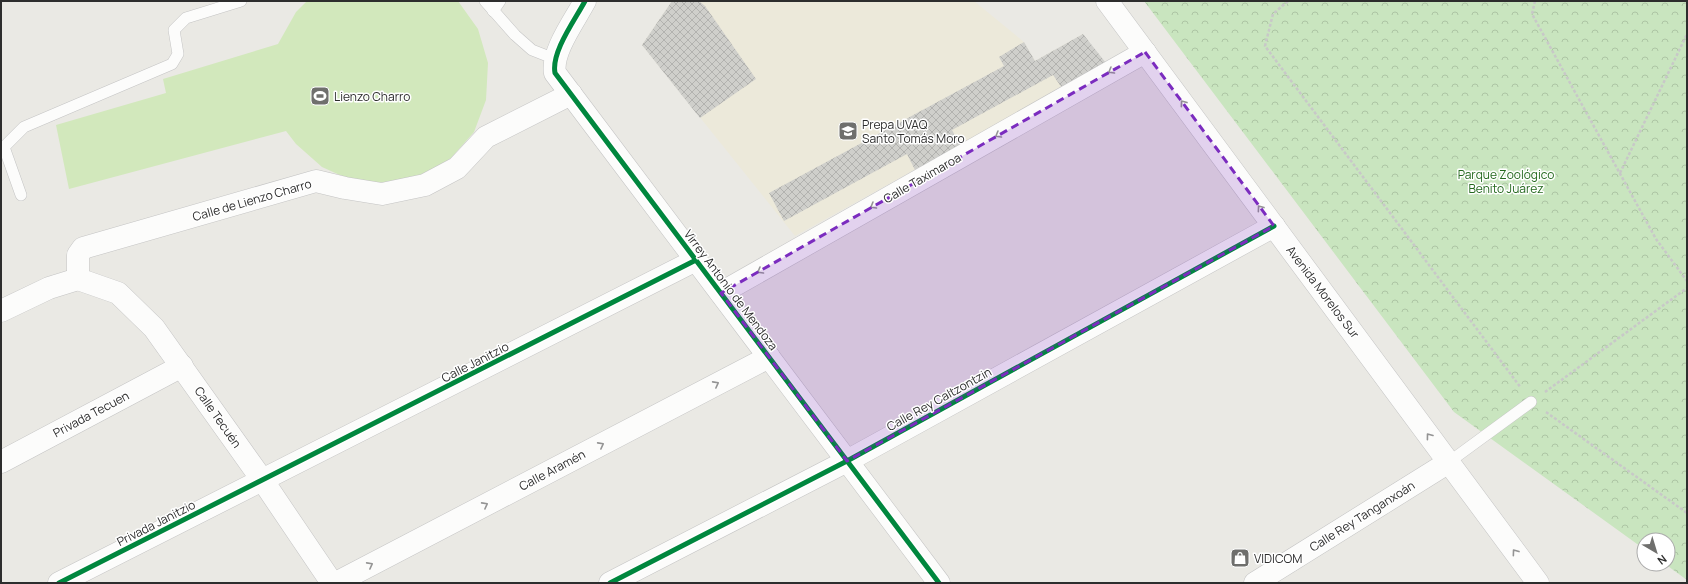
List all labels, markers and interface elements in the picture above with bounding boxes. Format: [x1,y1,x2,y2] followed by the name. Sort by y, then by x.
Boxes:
[1108,67,1115,74] one-way arrow
[309,85,331,107] sports icon: Lienzo Charro
[334,88,410,105] place label: Lienzo Charro
[1180,100,1188,107] one-way arrow
[862,116,965,147] place label: Prepa UVAQ Santo Tomás Moro
[837,120,859,142] school or university icon: Prepa UVAQ Santo Tomás Moro
[995,131,1002,138] one-way arrow
[880,149,964,207] street label: Calle Taximaroa
[1458,166,1554,197] park label: Parque Zoológico Benito Juárez
[191,175,313,225] street label: Calle de Lienzo Charro
[870,202,877,209] one-way arrow
[1258,205,1265,212] one-way arrow
[680,226,782,354] street label: Virrey Antonio de Mendoza
[1283,242,1364,342] street label: Avenida Morelos Sur
[757,266,764,273] one-way arrow
[438,338,512,386] street label: Calle Janitzio
[883,363,995,435] street label: Calle Rey Caltzontzin
[712,382,719,389] one-way arrow
[191,383,245,451] street label: Calle Tecuén
[50,387,132,441] street label: Privada Tecuen
[1426,433,1434,440] one-way arrow
[596,442,604,449] one-way arrow
[516,445,588,495] street label: Calle Aramén
[1306,477,1418,555] street label: Calle Rey Tanganxoán
[114,496,198,550] street label: Privada Janitzio
[481,502,489,509] one-way arrow
[1636,532,1676,572] north arrow
[1229,547,1251,569] shop icon: VIDICOM
[1513,549,1520,556] one-way arrow
[1254,550,1302,567] place label: VIDICOM
[1655,552,1670,569] text: N
[366,562,373,570] one-way arrow

